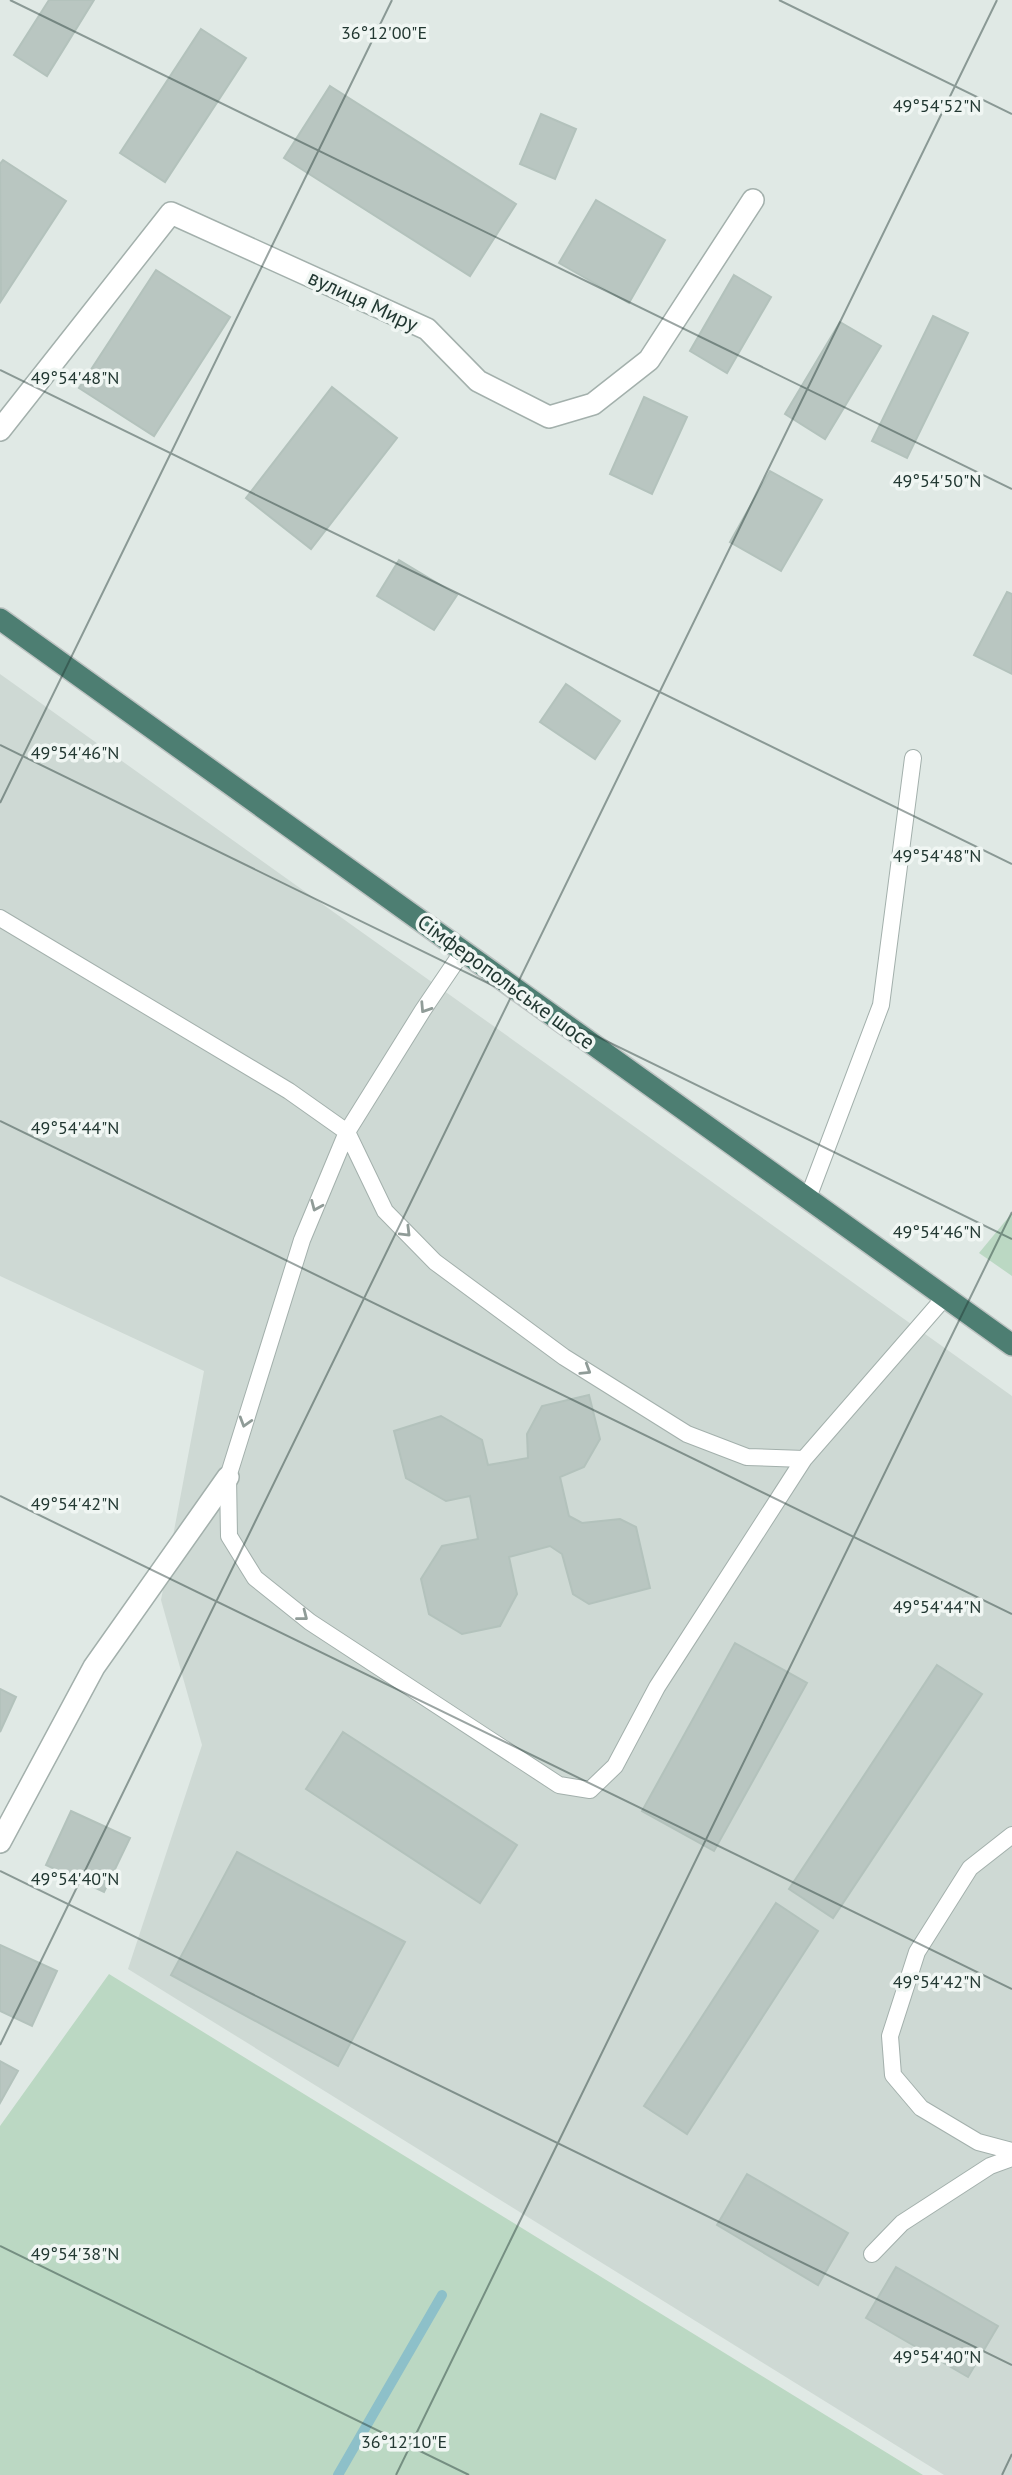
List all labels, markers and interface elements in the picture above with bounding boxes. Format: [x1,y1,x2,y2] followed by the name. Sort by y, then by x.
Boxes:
[341,21,427,44] text: 36°12'00"E
[893,94,981,117] text: 49°54'52"N
[304,263,423,338] street label: вулиця Миру
[31,366,119,389] text: 49°54'48"N
[893,469,981,492] text: 49°54'50"N
[31,741,119,764] text: 49°54'46"N
[893,844,981,867] text: 49°54'48"N
[412,908,600,1055] street label: Сімферопольське шосе
[420,1000,433,1013] one-way arrow
[31,1116,119,1139] text: 49°54'44"N
[310,1199,324,1212] one-way arrow
[893,1220,981,1243] text: 49°54'46"N
[397,1224,410,1237] one-way arrow
[578,1362,591,1375] one-way arrow
[238,1416,253,1428] one-way arrow
[31,1492,119,1515] text: 49°54'42"N
[893,1595,981,1618] text: 49°54'44"N
[296,1608,308,1621] one-way arrow
[31,1867,119,1890] text: 49°54'40"N
[893,1970,981,1993] text: 49°54'42"N
[31,2242,119,2265] text: 49°54'38"N
[893,2345,981,2368] text: 49°54'40"N
[361,2430,447,2453] text: 36°12'10"E

